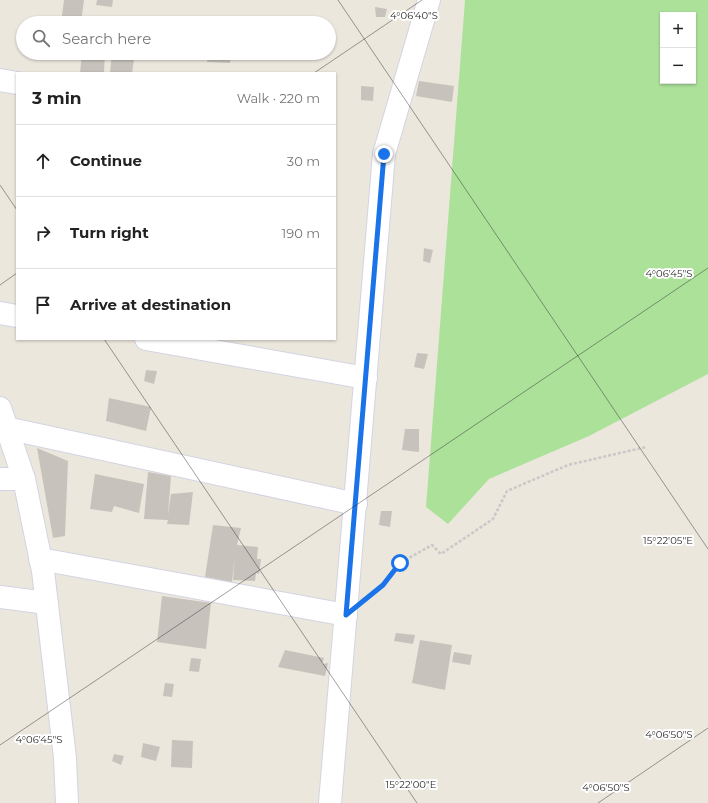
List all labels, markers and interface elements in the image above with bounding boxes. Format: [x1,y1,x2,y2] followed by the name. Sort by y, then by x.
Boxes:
[390,9,438,22] text: 4°06'40"S
[660,12,696,84] map controls
[660,12,696,48] button: +
[16,16,336,60] search box
[30,27,52,49] icon: search
[62,29,151,48] text: Search here
[660,48,696,84] button: −
[32,88,82,108] text: 3 min
[237,90,320,106] text: Walk · 220 m
[375,145,393,163] route end
[32,150,54,172] icon: ahead
[70,151,142,170] text: Continue
[287,153,320,169] text: 30 m
[32,222,54,244] icon: right
[70,223,149,242] text: Turn right
[282,225,320,241] text: 190 m
[646,267,692,280] text: 4°06'45"S
[32,294,54,316] icon: arrive
[70,295,231,314] text: Arrive at destination
[643,534,693,547] text: 15°22'05"E
[391,554,409,572] route start
[645,728,693,741] text: 4°06'50"S
[16,733,62,746] text: 4°06'45"S
[386,778,437,791] text: 15°22'00"E
[582,781,630,794] text: 4°06'50"S

